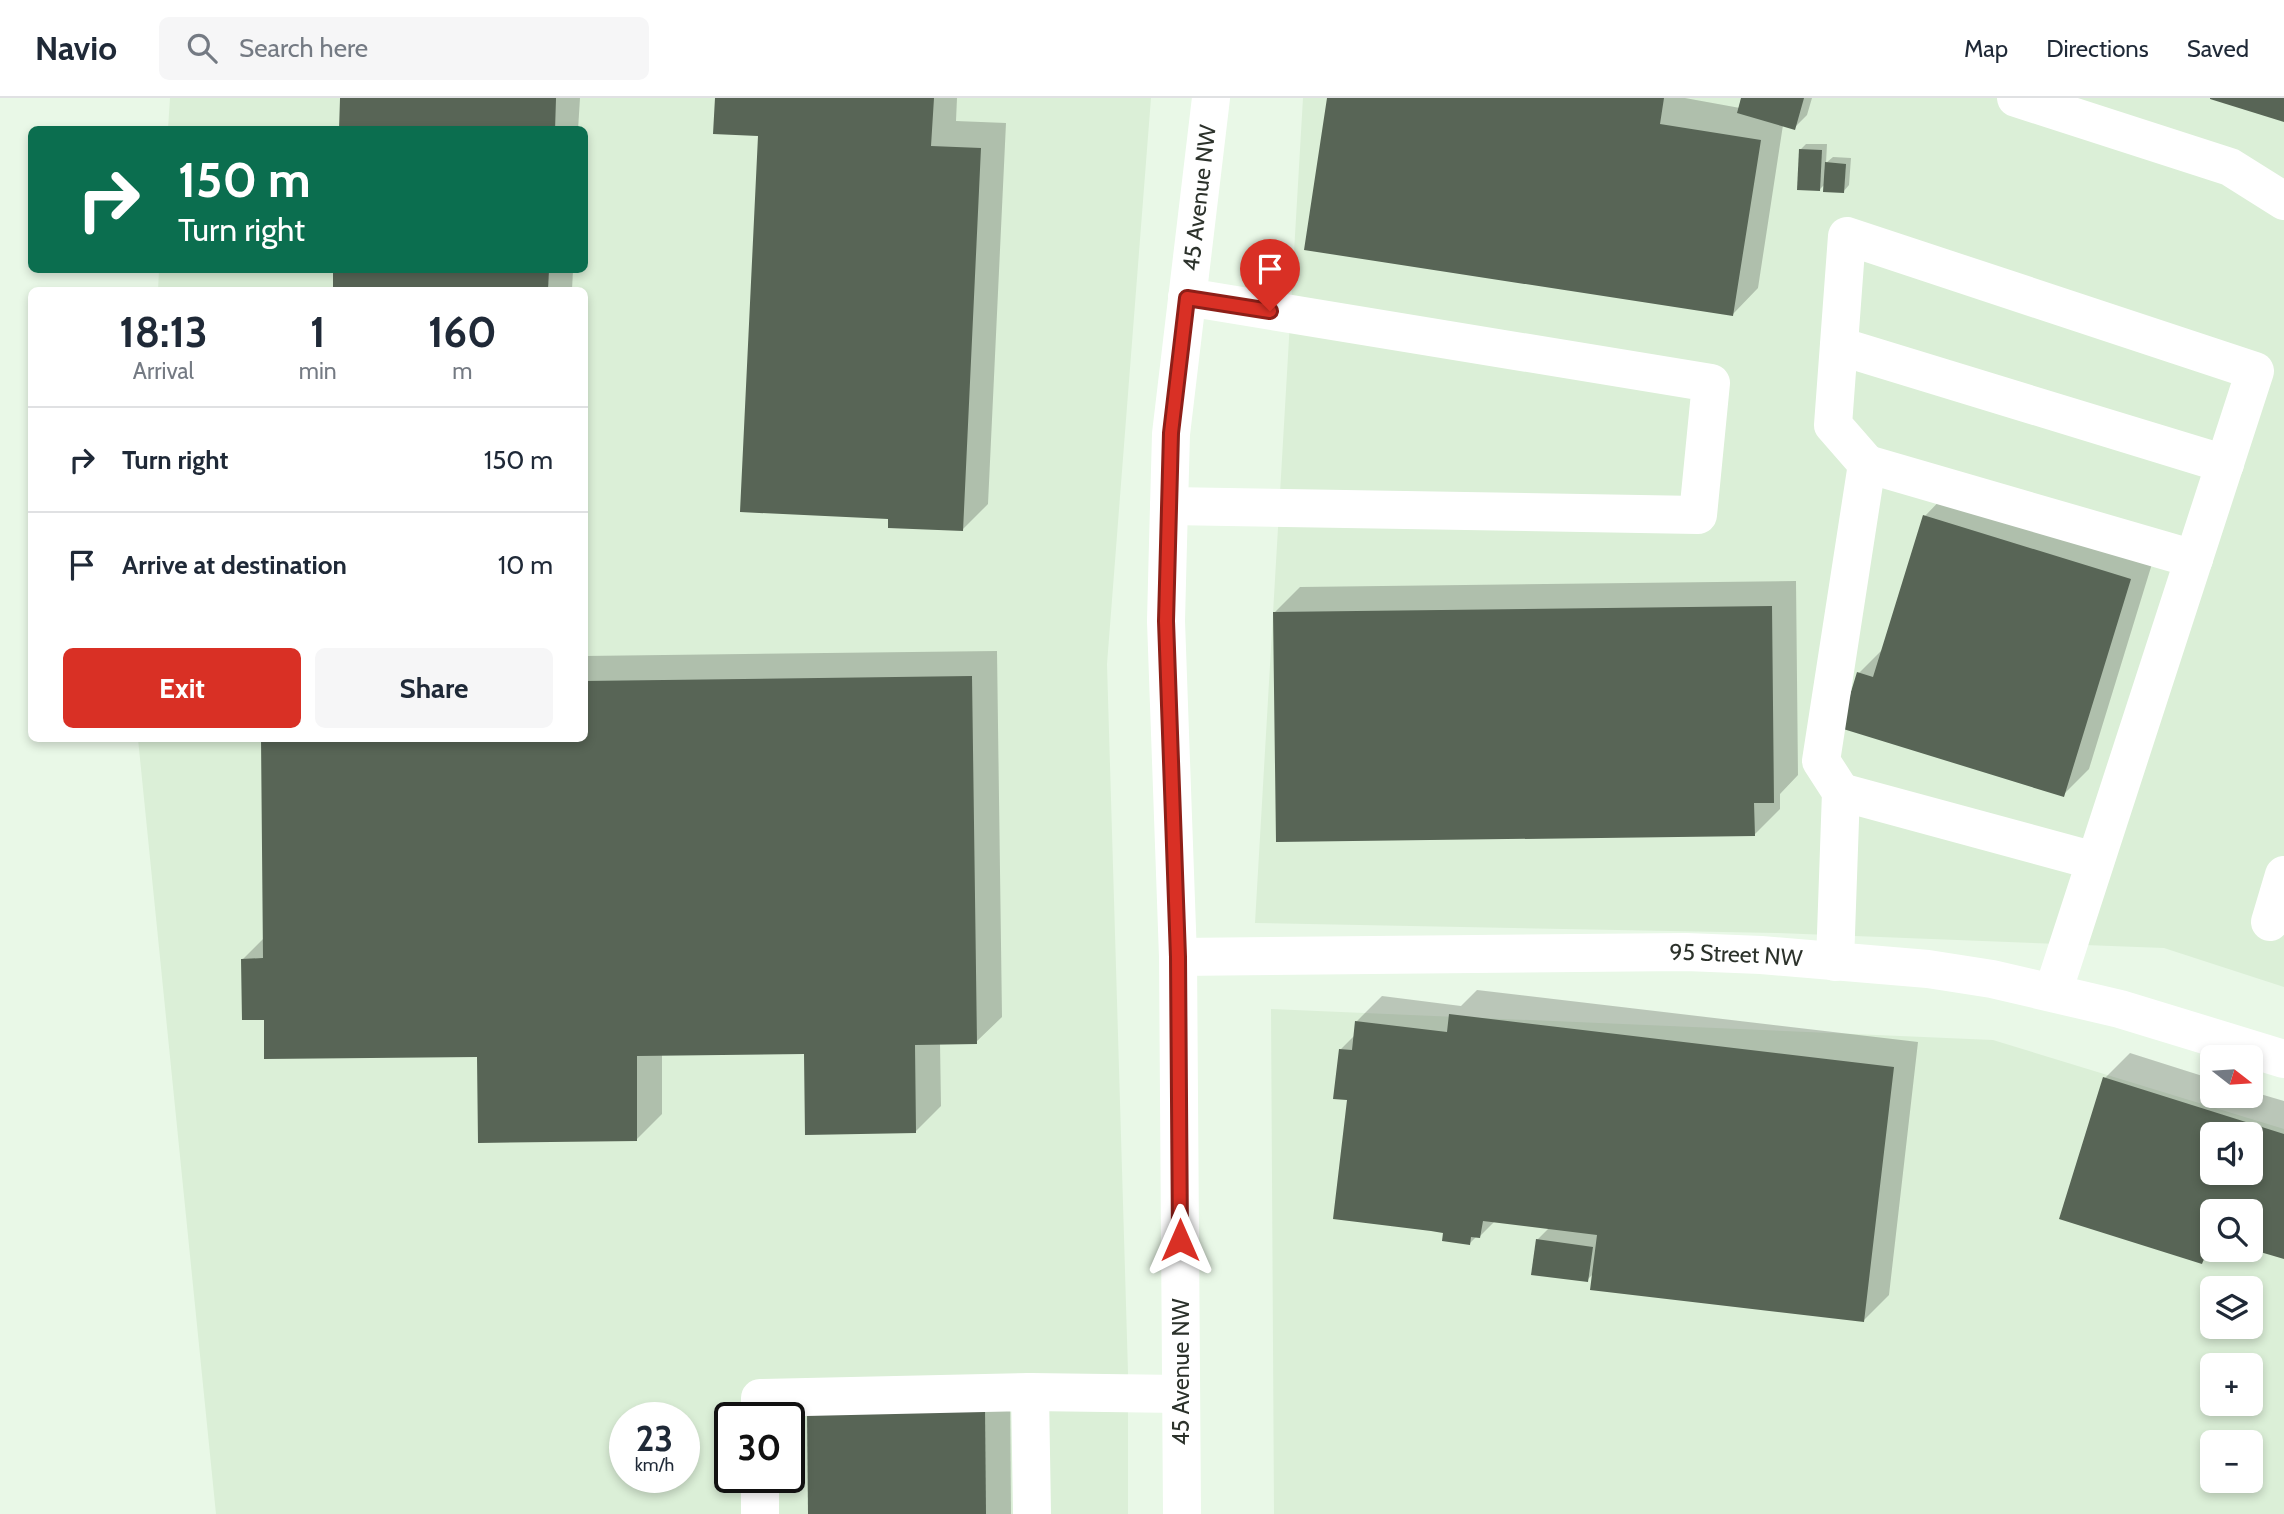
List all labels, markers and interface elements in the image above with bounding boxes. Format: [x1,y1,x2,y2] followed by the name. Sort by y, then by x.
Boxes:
[159,17,649,80] search box
[35,28,117,68] text: Navio
[183,29,221,67] icon: search
[239,32,368,64] text: Search here
[1964,34,2008,63] text: Map
[2046,34,2149,63] text: Directions
[2187,34,2249,63] text: Saved
[1177,123,1222,273] street label: 45 Avenue NW
[178,150,311,209] text: 150 m
[63,154,154,245] icon: right
[178,210,305,249] text: Turn right
[1240,239,1300,311] pin
[1251,250,1289,288] icon: arrive
[119,306,208,358] text: 18:13
[310,306,326,358] text: 1
[428,306,497,358] text: 160
[133,357,194,385] text: Arrival
[299,357,337,385] text: min
[452,357,472,385] text: m
[63,441,101,479] icon: right
[122,444,228,476] text: Turn right
[484,444,553,476] text: 150 m
[63,546,101,584] icon: arrive
[122,549,347,581] text: Arrive at destination
[498,549,553,581] text: 10 m
[63,648,301,728] button: Exit
[315,648,553,728] button: Share
[1669,938,1804,972] street label: 95 Street NW
[2200,1045,2263,1108] north arrow
[2200,1045,2263,1493] map controls
[2200,1122,2263,1185] button: sound
[2200,1199,2263,1262] button: search
[1143,1203,1217,1277] position arrow
[2200,1276,2263,1339] button: layers
[1167,1298,1195,1445] street label: 45 Avenue NW
[2200,1353,2263,1416] button: +
[714,1402,805,1493] speed limit sign: 30
[636,1417,673,1460] text: 23
[2200,1430,2263,1493] button: −
[635,1454,674,1476] text: km/h

